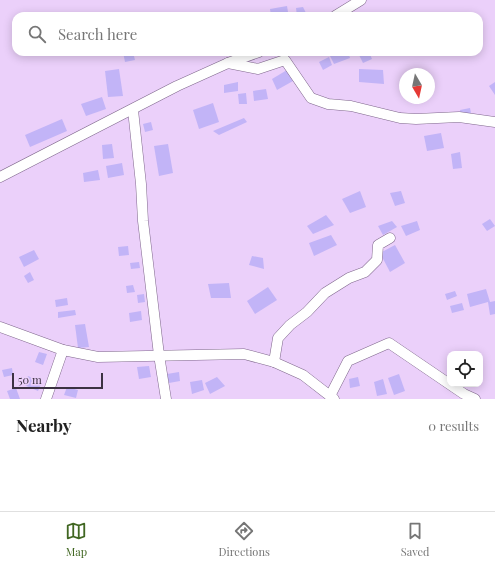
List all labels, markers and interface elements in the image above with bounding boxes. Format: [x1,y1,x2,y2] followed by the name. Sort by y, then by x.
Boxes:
[12,12,483,56] search box
[26,23,48,45] icon: search
[58,24,137,44] text: Search here
[399,68,435,104] north arrow
[447,351,483,387] map controls
[447,351,483,387] button: locate
[12,371,103,390] scale bar
[18,372,42,387] text: 50 m
[16,414,71,436] text: Nearby
[428,417,479,434] text: 0 results
[65,520,87,559] tab: Map
[218,520,270,559] tab: Directions
[401,520,429,559] tab: Saved

